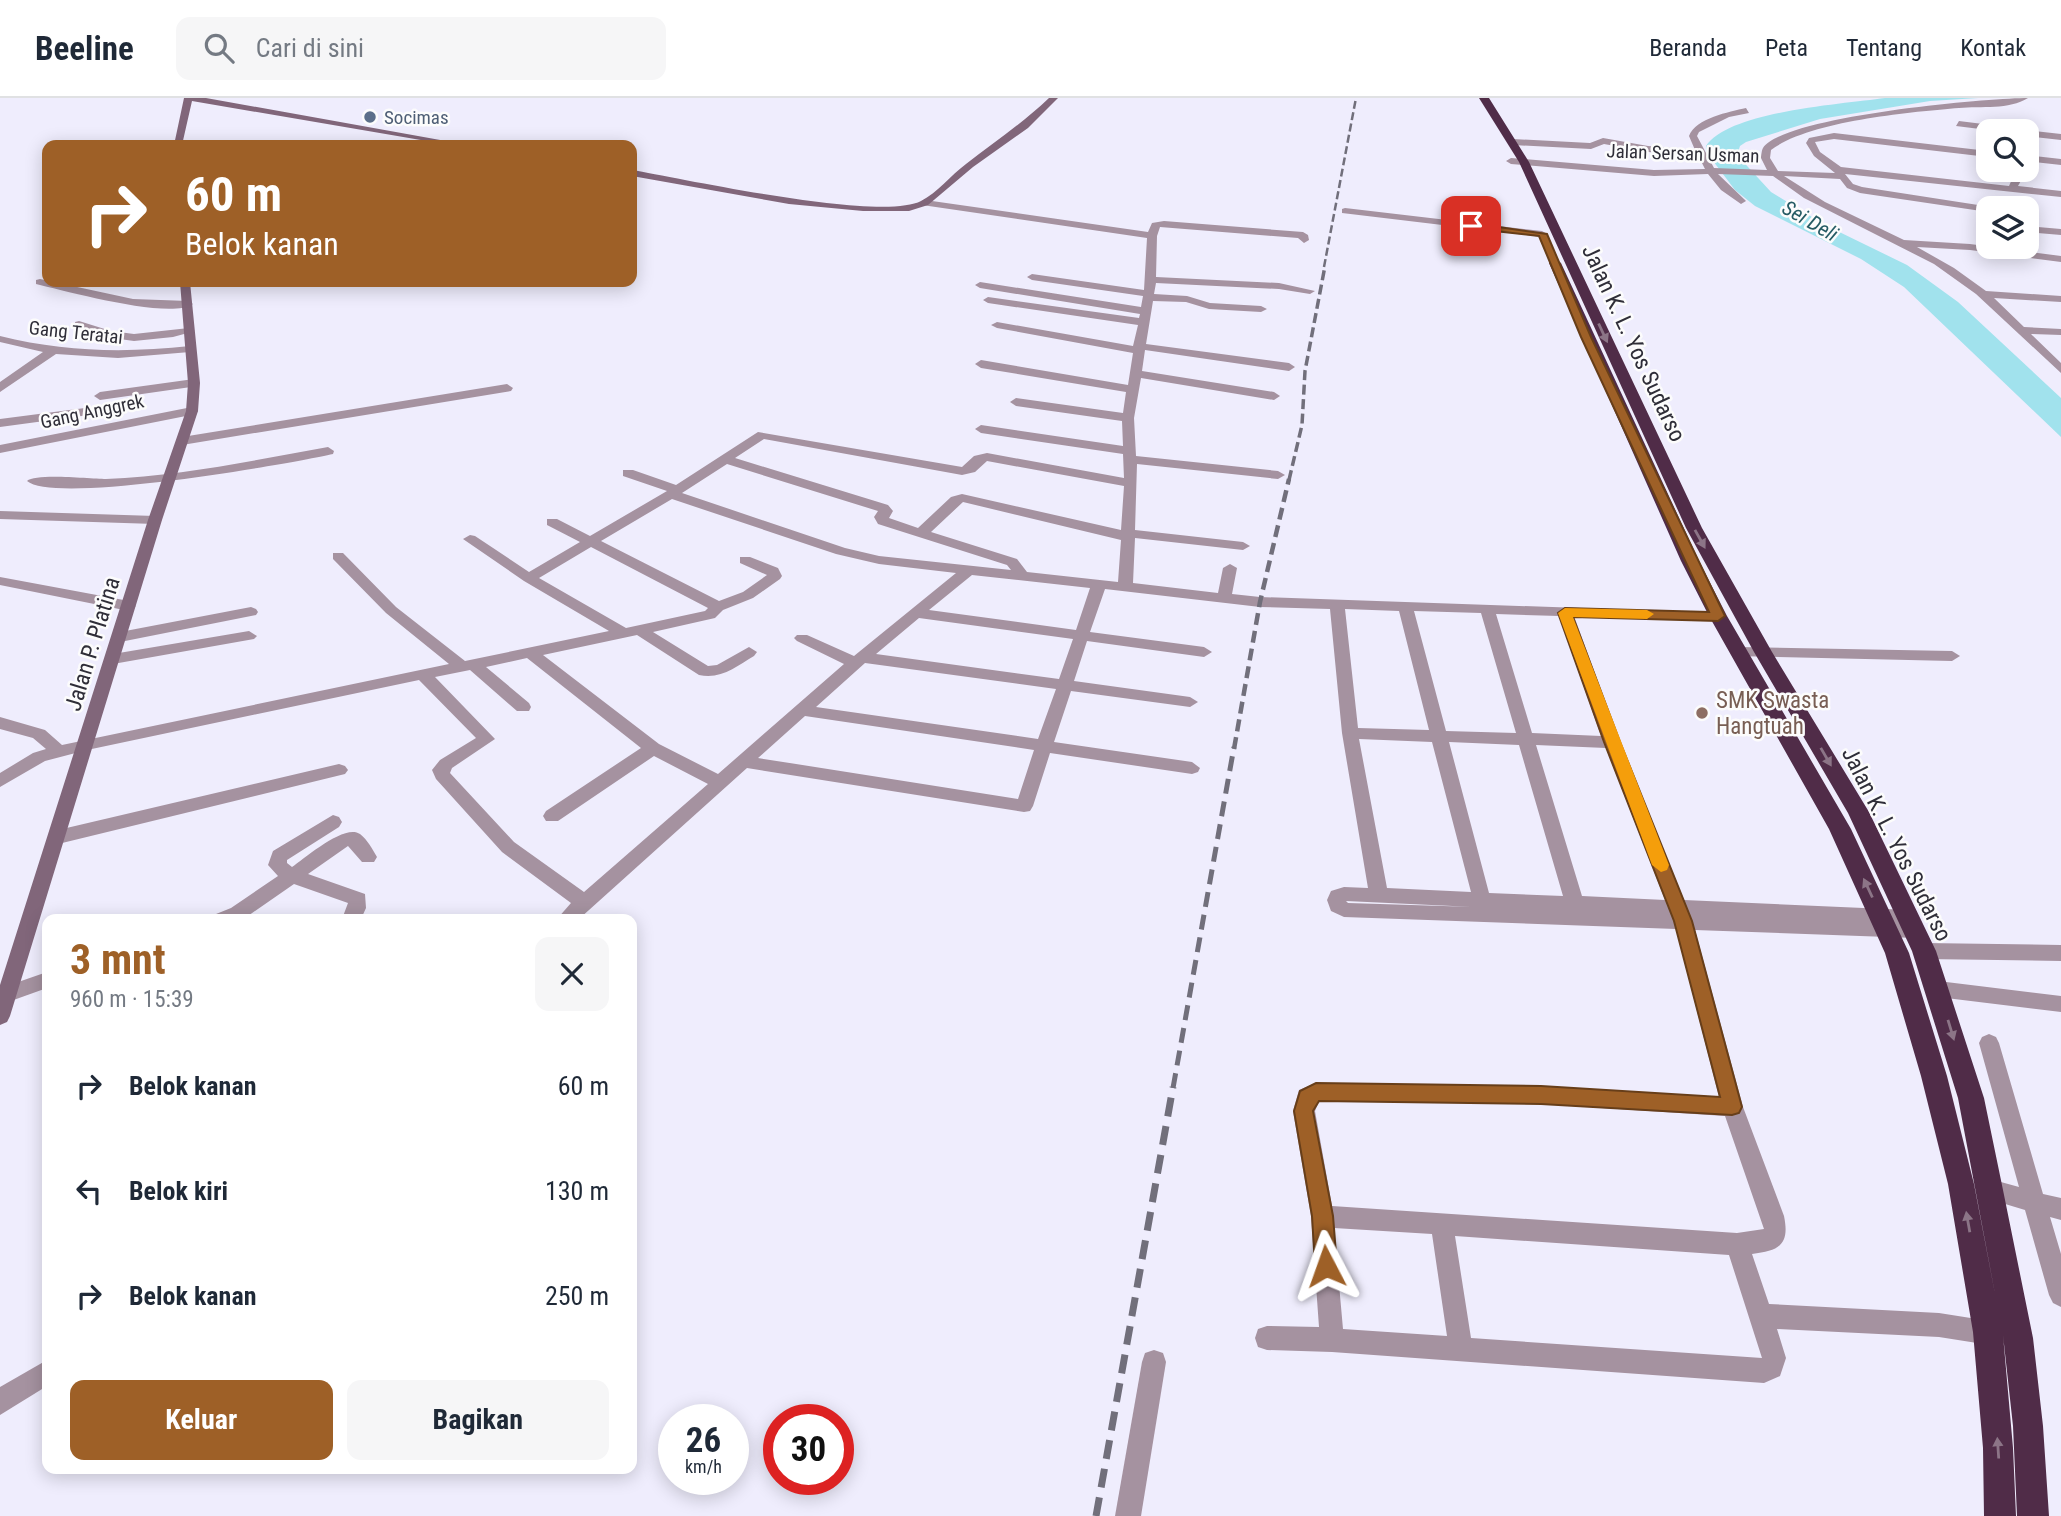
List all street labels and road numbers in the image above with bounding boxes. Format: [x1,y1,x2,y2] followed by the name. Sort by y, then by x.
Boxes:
[1606,139,1760,168] street label: Jalan Sersan Usman
[1576,240,1691,446] street label: Jalan K. L. Yos Sudarso
[28,316,124,349] street label: Gang Teratai
[38,389,146,434] street label: Gang Anggrek
[59,574,126,714] street label: Jalan P. Platina
[1836,743,1957,946] street label: Jalan K. L. Yos Sudarso

